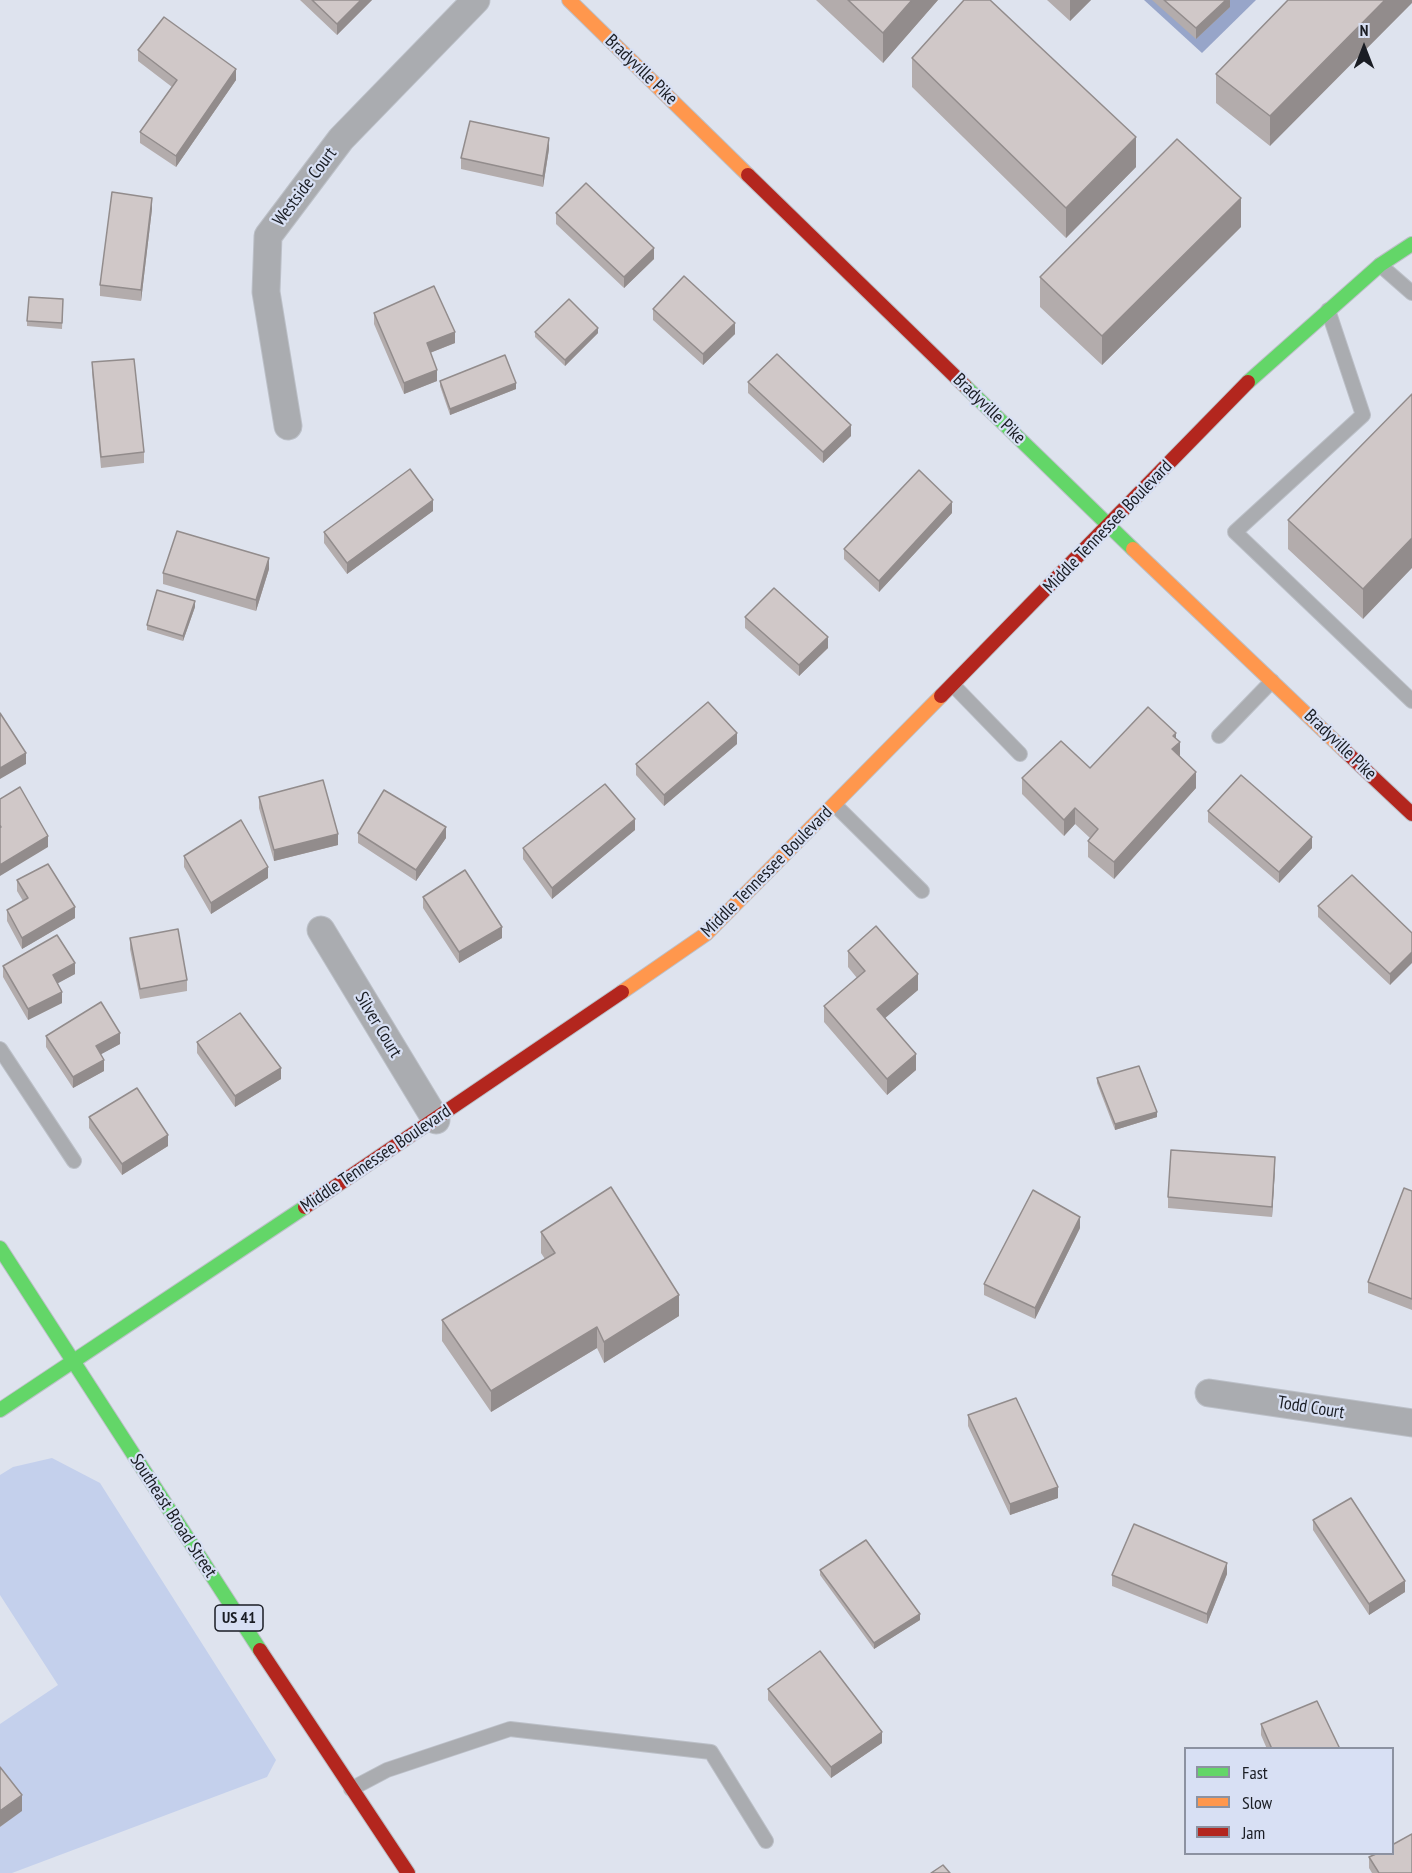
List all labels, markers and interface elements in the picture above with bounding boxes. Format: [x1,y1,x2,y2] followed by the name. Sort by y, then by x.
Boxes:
[1334,18,1394,78] north arrow
[1360,20,1368,40] text: N
[600,30,682,110] street label: Bradyville Pike
[269,144,341,230] street label: Westside Court
[948,369,1030,449] street label: Bradyville Pike
[1039,456,1177,598] street label: Middle Tennessee Boulevard
[1299,705,1381,785] street label: Bradyville Pike
[697,802,837,942] street label: Middle Tennessee Boulevard
[350,988,406,1062] street label: Silver Court
[297,1101,455,1217] street label: Middle Tennessee Boulevard
[1276,1392,1346,1424] street label: Todd Court
[125,1450,221,1582] street label: Southeast Broad Street
[215,1605,263,1631] road number: US 41
[1184,1747,1394,1855] legend
[1242,1761,1268,1784] text: Fast
[1242,1791,1272,1814] text: Slow
[1242,1821,1265,1844] text: Jam

